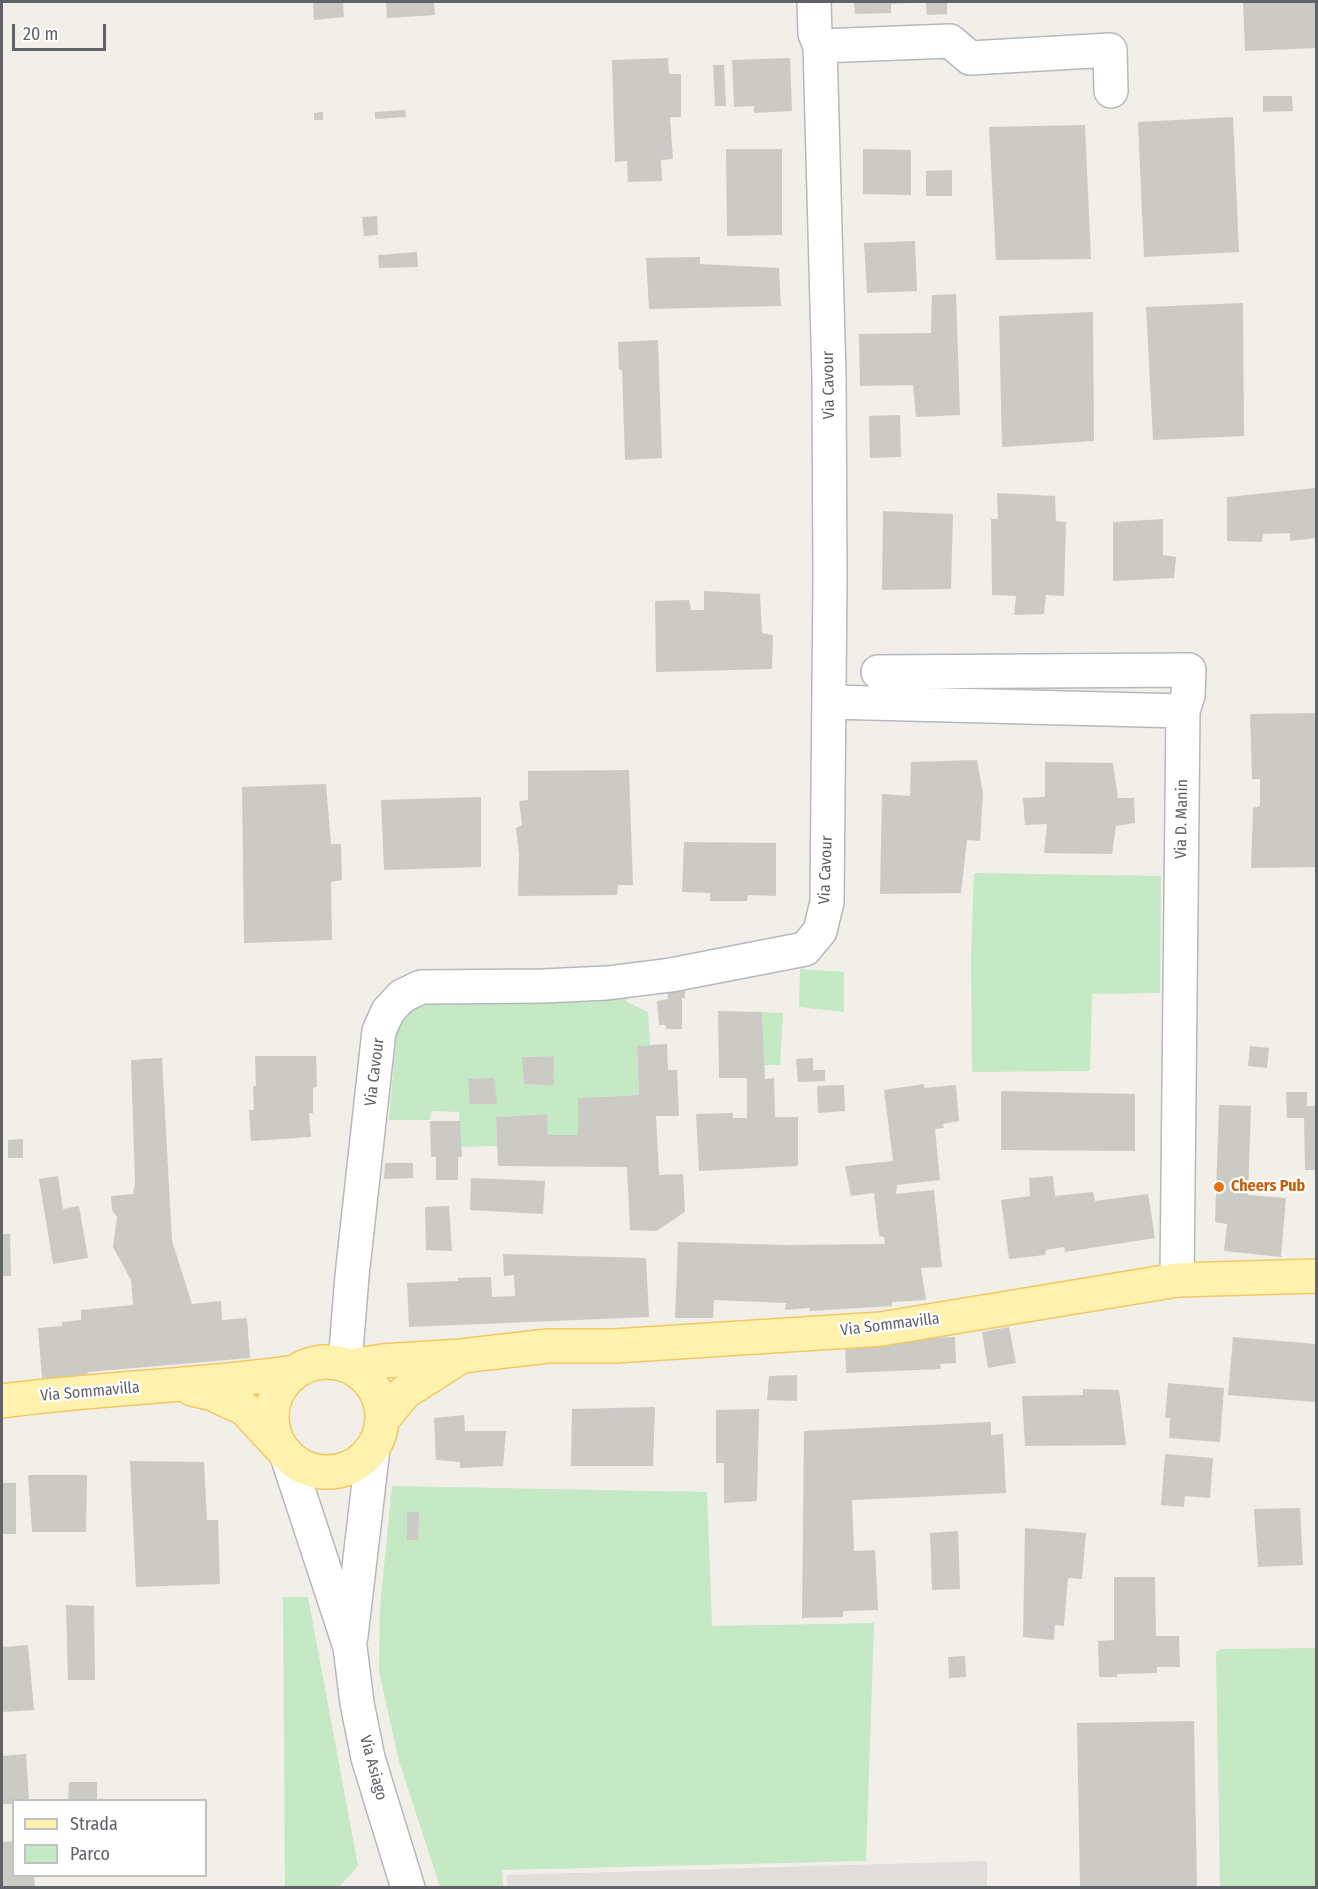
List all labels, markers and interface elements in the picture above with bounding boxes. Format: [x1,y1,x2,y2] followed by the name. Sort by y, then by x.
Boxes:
[15,12,110,50] scale bar
[23,23,58,45] text: 20 m
[819,350,839,420] street label: Via Cavour
[1172,779,1192,859] street label: Via D. Manin
[815,835,837,905] street label: Via Cavour
[361,1037,389,1107] street label: Via Cavour
[1231,1177,1305,1197] place label: Cheers Pub
[1212,1180,1226,1194] marker: Cheers Pub
[839,1309,941,1341] street label: Via Sommavilla
[40,1378,140,1406] street label: Via Sommavilla
[355,1733,391,1803] street label: Via Asiago
[12,1799,207,1877] legend
[70,1813,118,1835] text: Strada
[70,1843,110,1865] text: Parco

